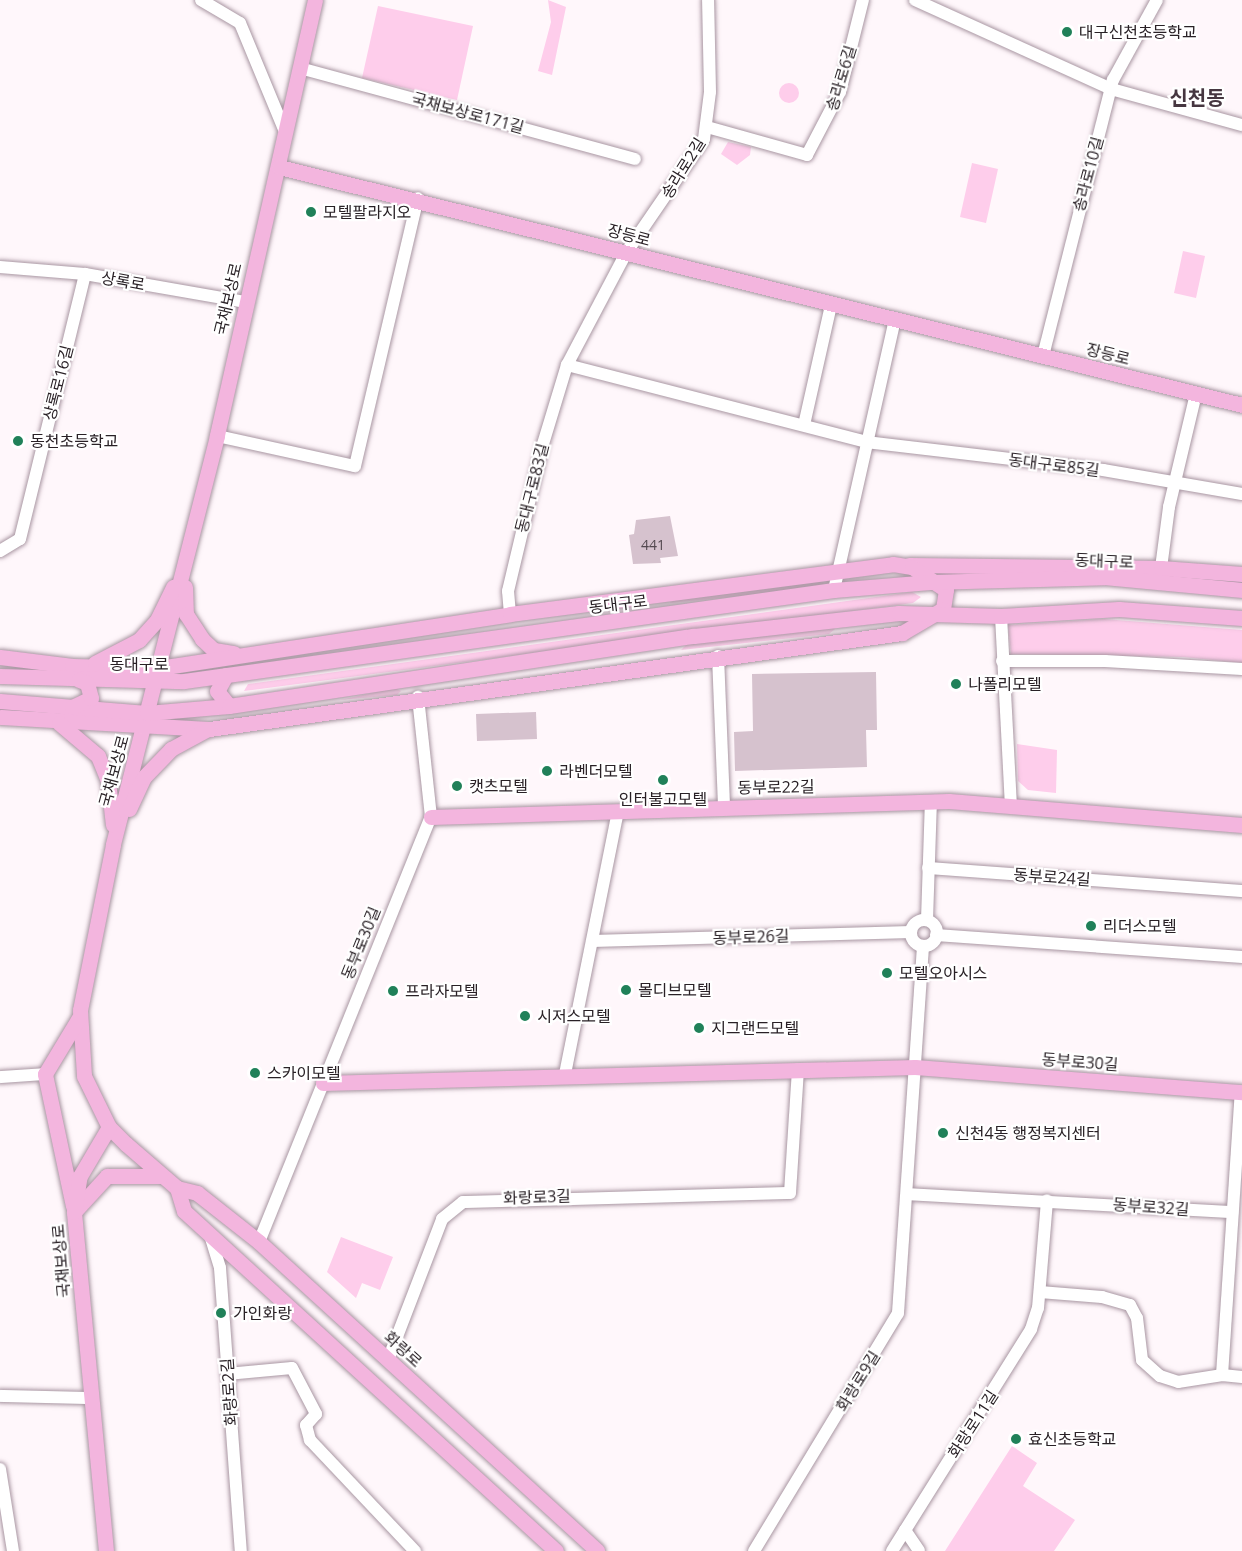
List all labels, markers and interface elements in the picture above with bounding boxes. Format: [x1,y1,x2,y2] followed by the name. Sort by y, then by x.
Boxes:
[1079,22,1197,42] place label: 대구신천초등학교
[1060,25,1074,39] marker: 대구신천초등학교
[822,43,860,113] street label: 송라로6길
[1169,85,1225,109] district label: 신천동
[410,89,526,137] street label: 국채보상로171길
[657,134,709,202] street label: 송라로2길
[1069,134,1107,214] street label: 송라로10길
[323,202,411,222] place label: 모텔팔라지오
[304,205,318,219] marker: 모텔팔라지오
[605,220,653,250] street label: 장등로
[210,261,246,337] street label: 국채보상로
[100,268,146,294] street label: 상록로
[1084,339,1132,369] street label: 장등로
[39,343,77,423] street label: 상록로16길
[30,431,118,451] place label: 동천초등학교
[11,434,25,448] marker: 동천초등학교
[512,441,552,535] street label: 동대구로83길
[1007,450,1101,480] street label: 동대구로85길
[641,537,665,553] house number: 441
[1074,550,1134,572] street label: 동대구로
[588,591,648,617] street label: 동대구로
[110,654,168,674] street label: 동대구로
[968,674,1042,694] place label: 나폴리모텔
[949,677,963,691] marker: 나폴리모텔
[95,733,133,809] street label: 국채보상로
[559,761,633,781] place label: 라벤더모텔
[540,764,554,778] marker: 라벤더모텔
[656,773,670,787] marker: 인터불고모텔
[469,776,528,796] place label: 캣츠모텔
[737,777,815,797] street label: 동부로22길
[450,779,464,793] marker: 캣츠모텔
[619,789,707,809] place label: 인터불고모텔
[1013,865,1091,889] street label: 동부로24길
[338,904,384,982] street label: 동부로30길
[1103,916,1177,936] place label: 리더스모텔
[1084,919,1098,933] marker: 리더스모텔
[712,926,790,948] street label: 동부로26길
[899,963,987,983] place label: 모텔오아시스
[880,966,894,980] marker: 모텔오아시스
[638,980,712,1000] place label: 몰디브모텔
[405,981,479,1001] place label: 프라자모텔
[619,983,633,997] marker: 몰디브모텔
[386,984,400,998] marker: 프라자모텔
[537,1006,611,1026] place label: 시저스모텔
[518,1009,532,1023] marker: 시저스모텔
[711,1018,799,1038] place label: 지그랜드모텔
[692,1021,706,1035] marker: 지그랜드모텔
[1041,1050,1119,1074] street label: 동부로30길
[267,1063,341,1083] place label: 스카이모텔
[248,1066,262,1080] marker: 스카이모텔
[955,1123,1101,1143] place label: 신천4동 행정복지센터
[936,1126,950,1140] marker: 신천4동 행정복지센터
[503,1186,571,1208] street label: 화랑로3길
[1112,1195,1190,1219] street label: 동부로32길
[48,1224,74,1298] street label: 국채보상로
[233,1303,292,1323] place label: 가인화랑
[214,1306,228,1320] marker: 가인화랑
[380,1327,426,1371] street label: 화랑로
[832,1347,884,1415] street label: 화랑로9길
[217,1357,241,1427] street label: 화랑로2길
[944,1386,1002,1462] street label: 화랑로11길
[1028,1429,1116,1449] place label: 효신초등학교
[1009,1432,1023,1446] marker: 효신초등학교

